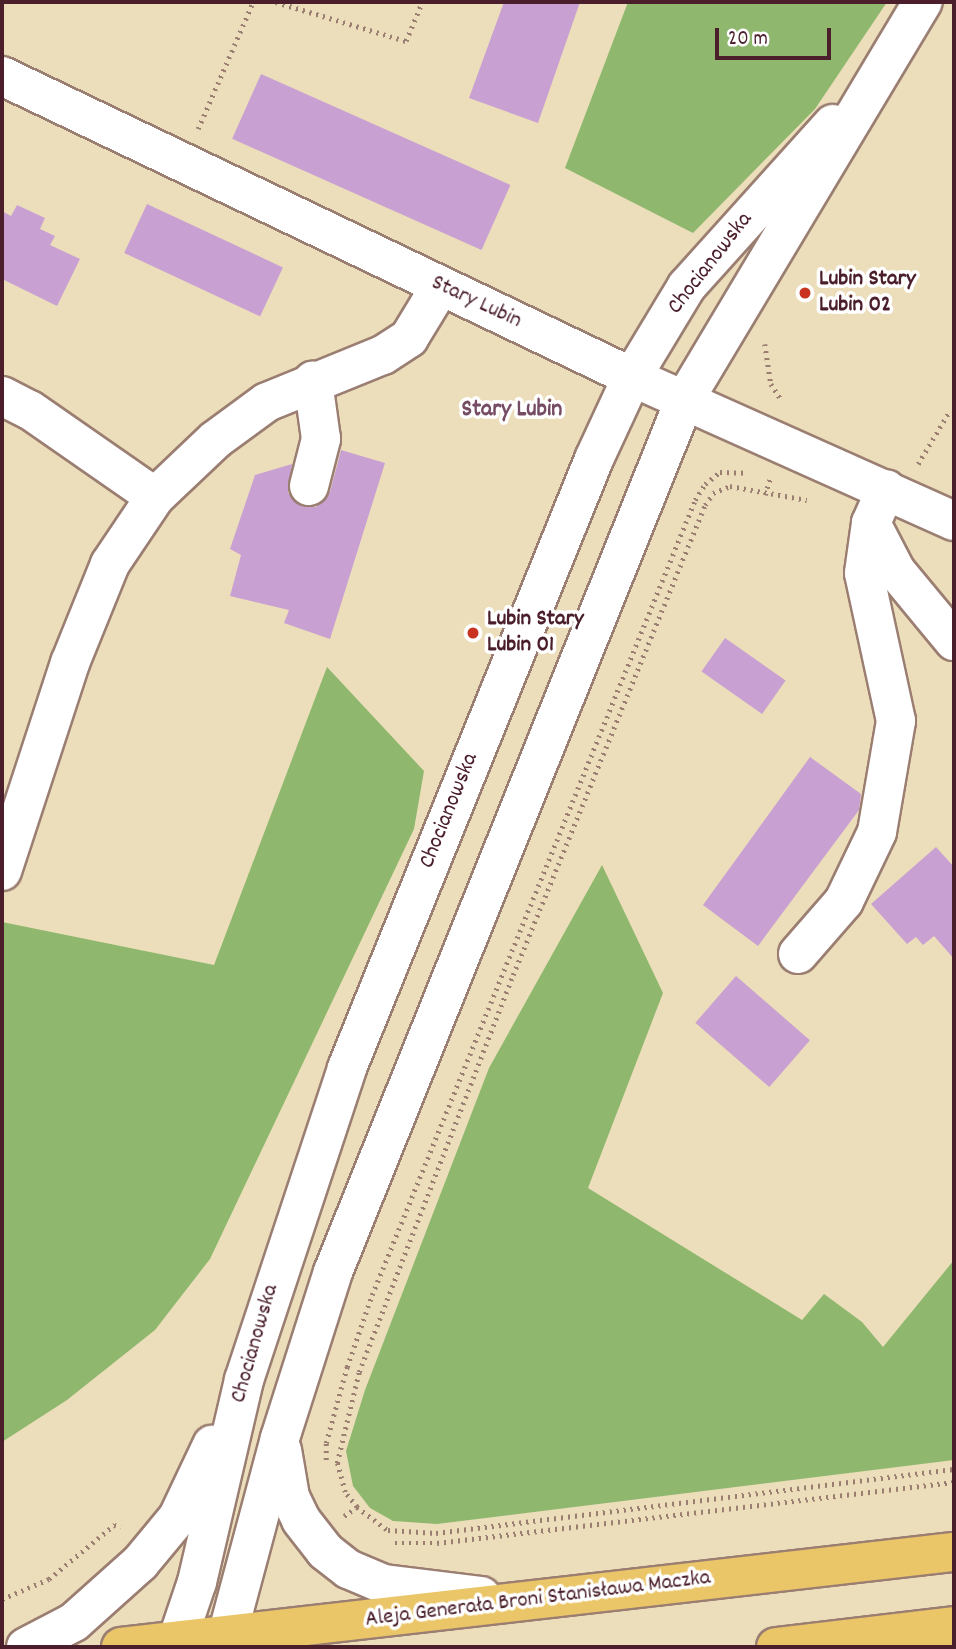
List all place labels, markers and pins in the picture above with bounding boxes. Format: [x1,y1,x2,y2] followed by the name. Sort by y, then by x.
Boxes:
[819,266,916,320] place label: Lubin Stary Lubin 02
[797,285,813,301] marker: Lubin Stary Lubin 02
[487,606,584,660] place label: Lubin Stary Lubin 01
[465,625,481,641] marker: Lubin Stary Lubin 01

